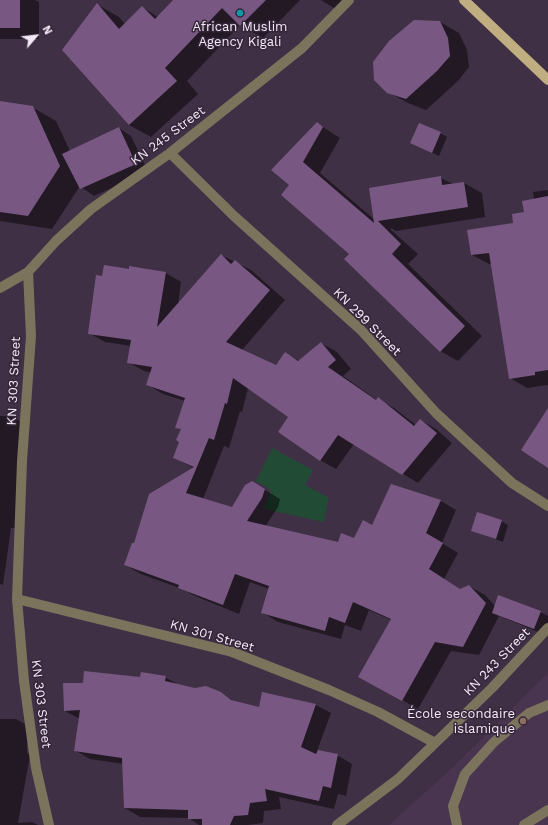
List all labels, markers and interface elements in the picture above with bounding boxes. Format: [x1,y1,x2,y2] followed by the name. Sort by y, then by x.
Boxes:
[235,8,245,18] marker: African Muslim Agency Kigali
[16,16,56,56] north arrow
[193,19,287,50] place label: African Muslim Agency Kigali
[39,23,55,37] text: N
[128,103,208,169] street label: KN 245 Street
[330,285,404,359] street label: KN 299 Street
[4,336,24,426] street label: KN 303 Street
[168,617,256,655] street label: KN 301 Street
[461,625,533,699] street label: KN 243 Street
[28,659,54,749] street label: KN 303 Street
[407,706,515,737] place label: École secondaire islamique
[518,716,528,726] marker: École secondaire islamique

